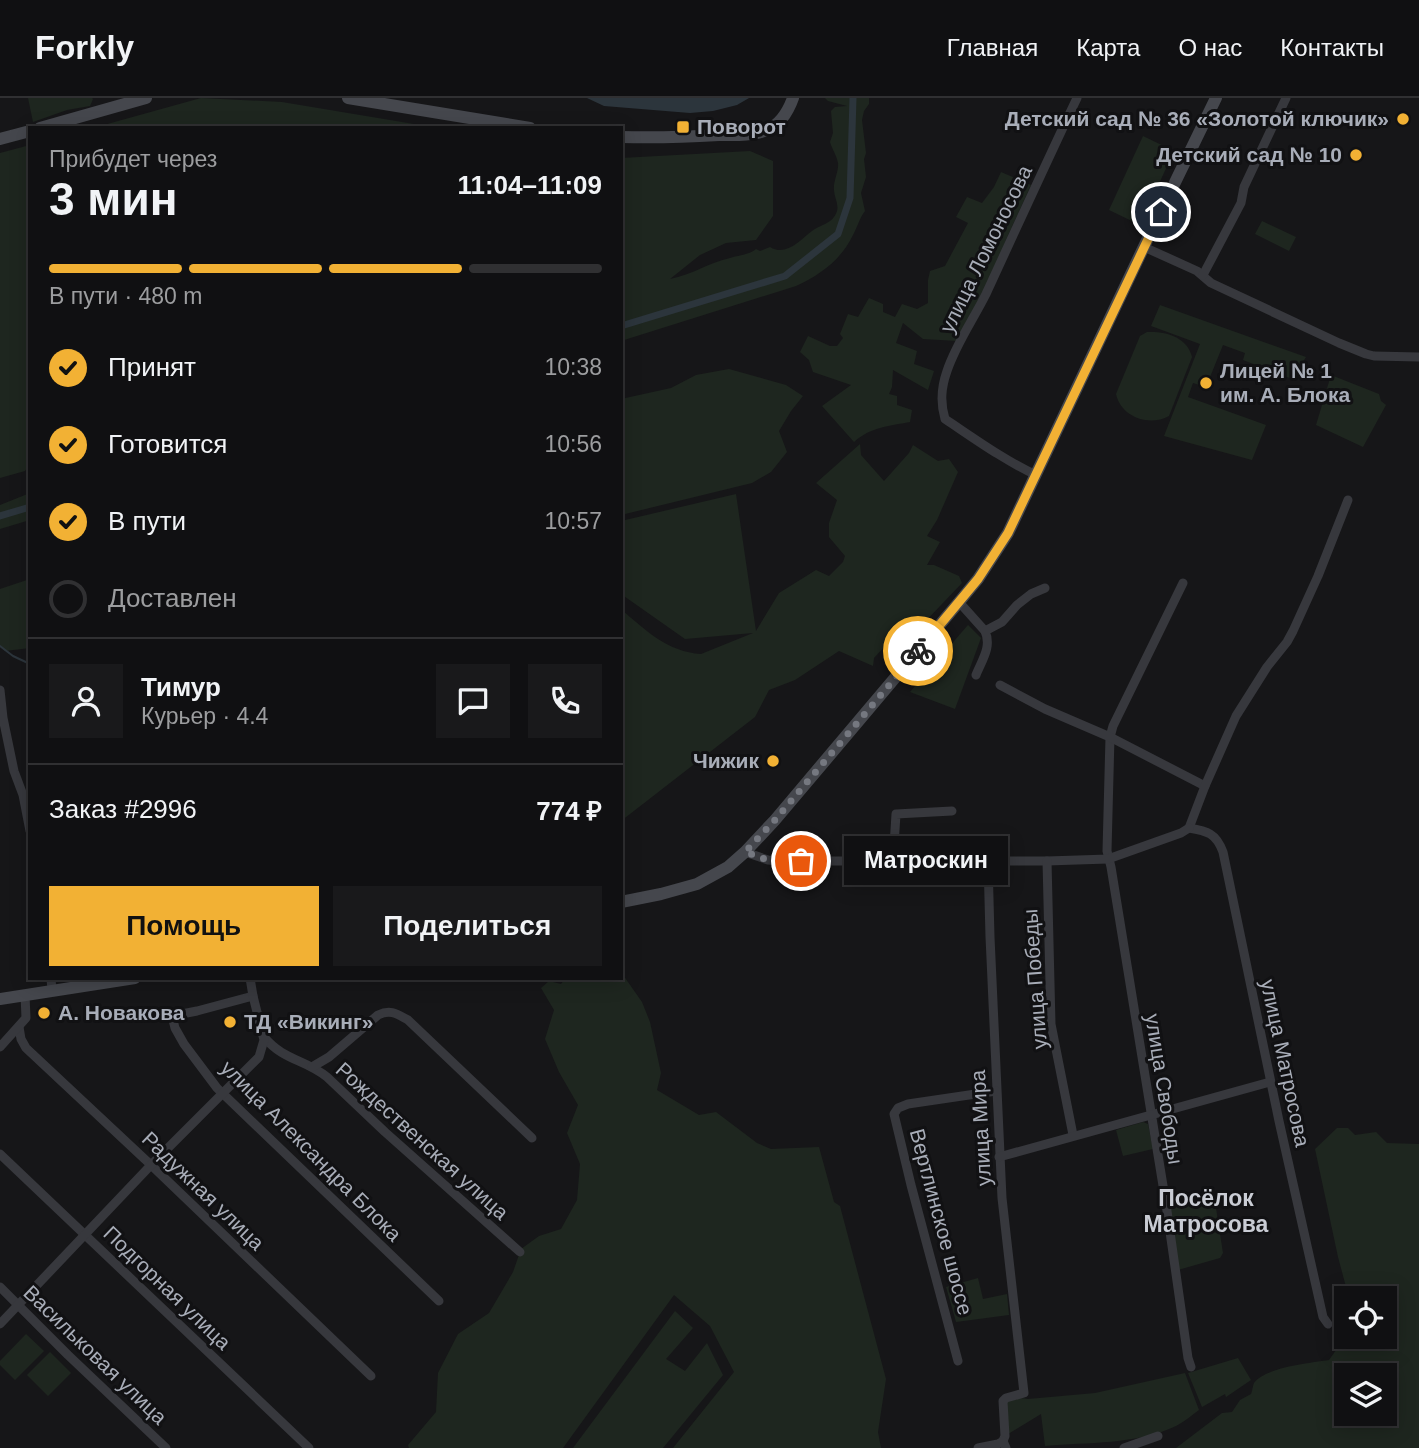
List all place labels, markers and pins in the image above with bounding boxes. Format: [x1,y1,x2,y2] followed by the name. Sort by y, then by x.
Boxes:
[1005,107,1389,130] place label: Детский сад № 36 «Золотой ключик»
[1395,111,1411,127] marker: Детский сад № 36 «Золотой ключик»
[697,115,786,138] place label: Поворот
[675,119,691,135] marker: Поворот
[1156,143,1342,166] place label: Детский сад № 10
[1348,147,1364,163] marker: Детский сад № 10
[1131,182,1191,242] pin
[1220,359,1350,406] place label: Лицей № 1 им. А. Блока
[1198,375,1214,391] marker: Лицей № 1 им. А. Блока
[693,749,759,772] place label: Чижик
[765,753,781,769] marker: Чижик
[771,831,831,891] pin
[843,836,1008,886] callout: Матроскин
[58,1001,185,1024] place label: А. Новакова
[36,1005,52,1021] marker: А. Новакова
[244,1010,373,1033] place label: ТД «Викинг»
[222,1014,238,1030] marker: ТД «Викинг»

